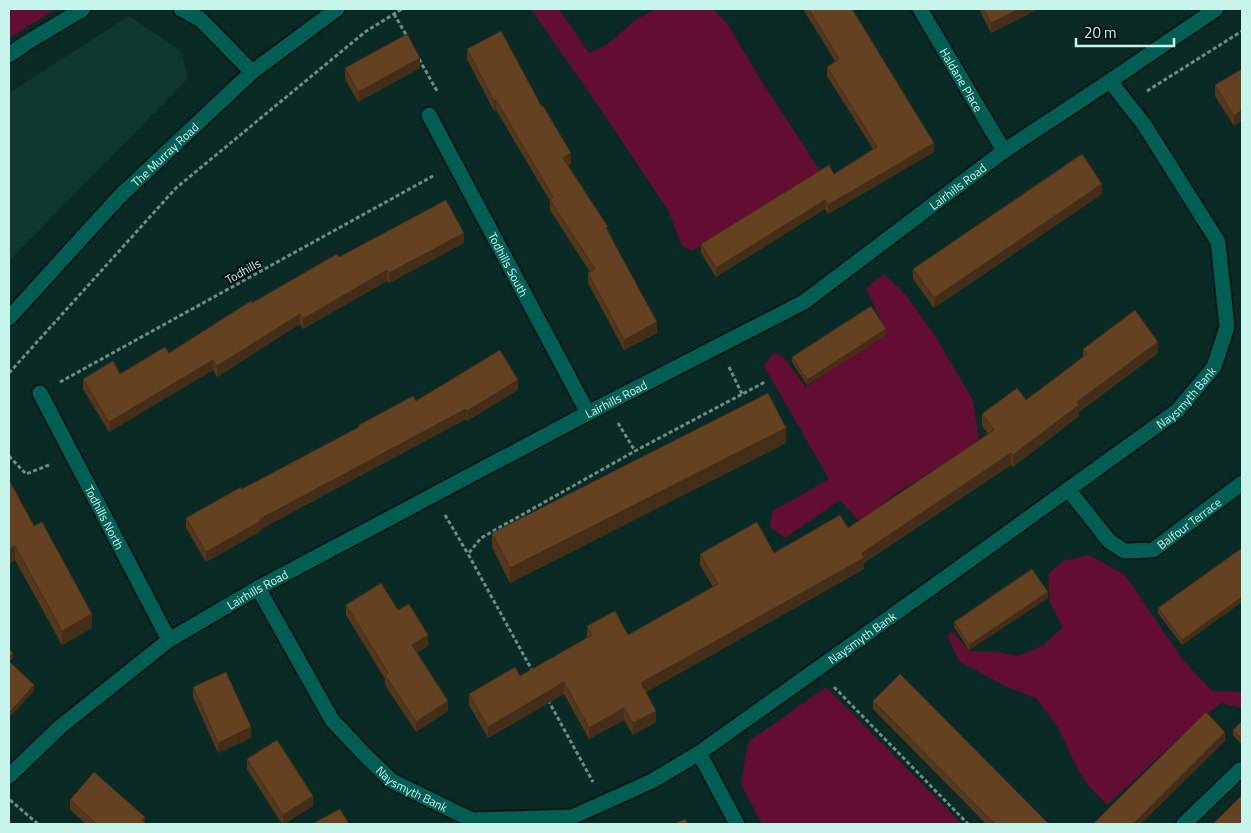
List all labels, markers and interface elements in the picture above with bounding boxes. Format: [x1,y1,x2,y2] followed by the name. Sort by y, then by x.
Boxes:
[1076,15,1174,47] scale bar
[1084,21,1117,44] text: 20 m
[935,44,988,115] street label: Haldane Place
[126,118,203,191] street label: The Murray Road
[925,158,990,214] street label: Lairhills Road
[484,228,534,300] street label: Todhills South
[222,253,265,289] street label: Todhills
[1152,362,1220,433] street label: Naysmyth Bank
[581,375,650,423] street label: Lairhills Road
[80,482,129,553] street label: Todhills North
[1152,493,1225,554] street label: Balfour Terrace
[223,564,291,614] street label: Lairhills Road
[824,606,900,668] street label: Naysmyth Bank
[372,761,451,816] street label: Naysmyth Bank

